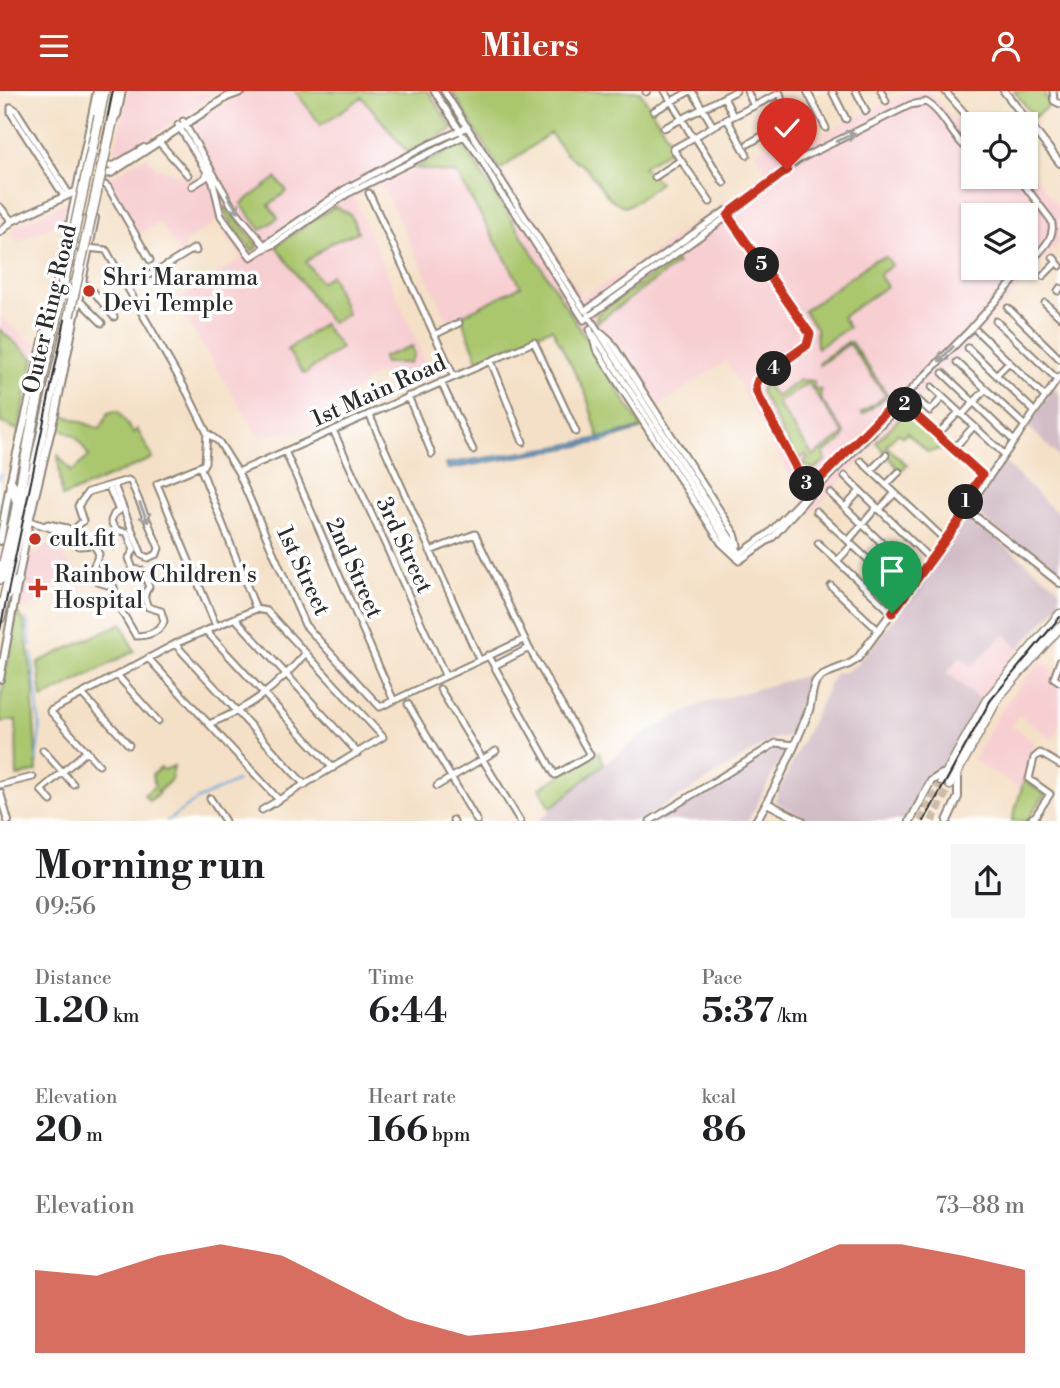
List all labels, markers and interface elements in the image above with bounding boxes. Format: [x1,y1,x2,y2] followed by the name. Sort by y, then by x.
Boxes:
[481,26,579,66] text: Milers
[35,27,73,65] icon: menu
[987,27,1025,65] icon: person
[757,98,817,170] pin
[768,109,806,147] icon: check
[961,112,1038,280] map controls
[961,112,1038,189] button: locate
[835,130,856,143] one-way arrow
[226,194,240,214] one-way arrow
[961,203,1038,280] button: layers
[17,222,83,396] street label: Outer Ring Road
[744,247,780,283] pin: 5
[756,252,767,276] text: 5
[103,264,258,318] place label: Shri Maramma Devi Temple
[81,283,97,299] marker: Shri Maramma Devi Temple
[937,346,954,363] one-way arrow
[307,349,451,433] street label: 1st Main Road
[756,351,792,387] pin: 4
[767,356,780,380] text: 4
[888,387,922,423] pin: 2
[899,392,910,416] text: 2
[790,467,824,501] pin: 3
[801,471,812,495] text: 3
[948,485,984,519] pin: 1
[961,489,970,513] text: 1
[370,493,438,597] street label: 3rd Street
[138,502,151,523] one-way arrow
[319,513,389,623] street label: 2nd Street
[270,522,336,620] street label: 1st Street
[49,525,116,553] place label: cult.fit
[27,531,43,547] marker: cult.fit
[862,541,922,613] pin
[873,552,911,590] icon: arrive
[54,561,257,615] place label: Rainbow Children's Hospital
[28,578,48,598] marker: Rainbow Children's Hospital
[35,843,265,890] text: Morning run
[951,844,1025,918] button: share
[35,893,96,921] text: 09:56
[35,966,112,990] text: Distance
[368,966,414,990] text: Time
[702,966,742,990] text: Pace
[35,990,109,1033] text: 1.20
[368,990,447,1033] text: 6:44
[702,990,774,1033] text: 5:37
[109,1004,139,1028] text: km
[774,1004,808,1028] text: /km
[35,1085,117,1109] text: Elevation
[368,1085,456,1109] text: Heart rate
[702,1085,736,1109] text: kcal
[35,1109,82,1152] text: 20
[368,1109,428,1152] text: 166
[702,1109,746,1152] text: 86
[82,1123,103,1147] text: m
[428,1123,470,1147] text: bpm
[35,1192,135,1220] text: Elevation
[935,1192,1025,1220] text: 73–88 m

